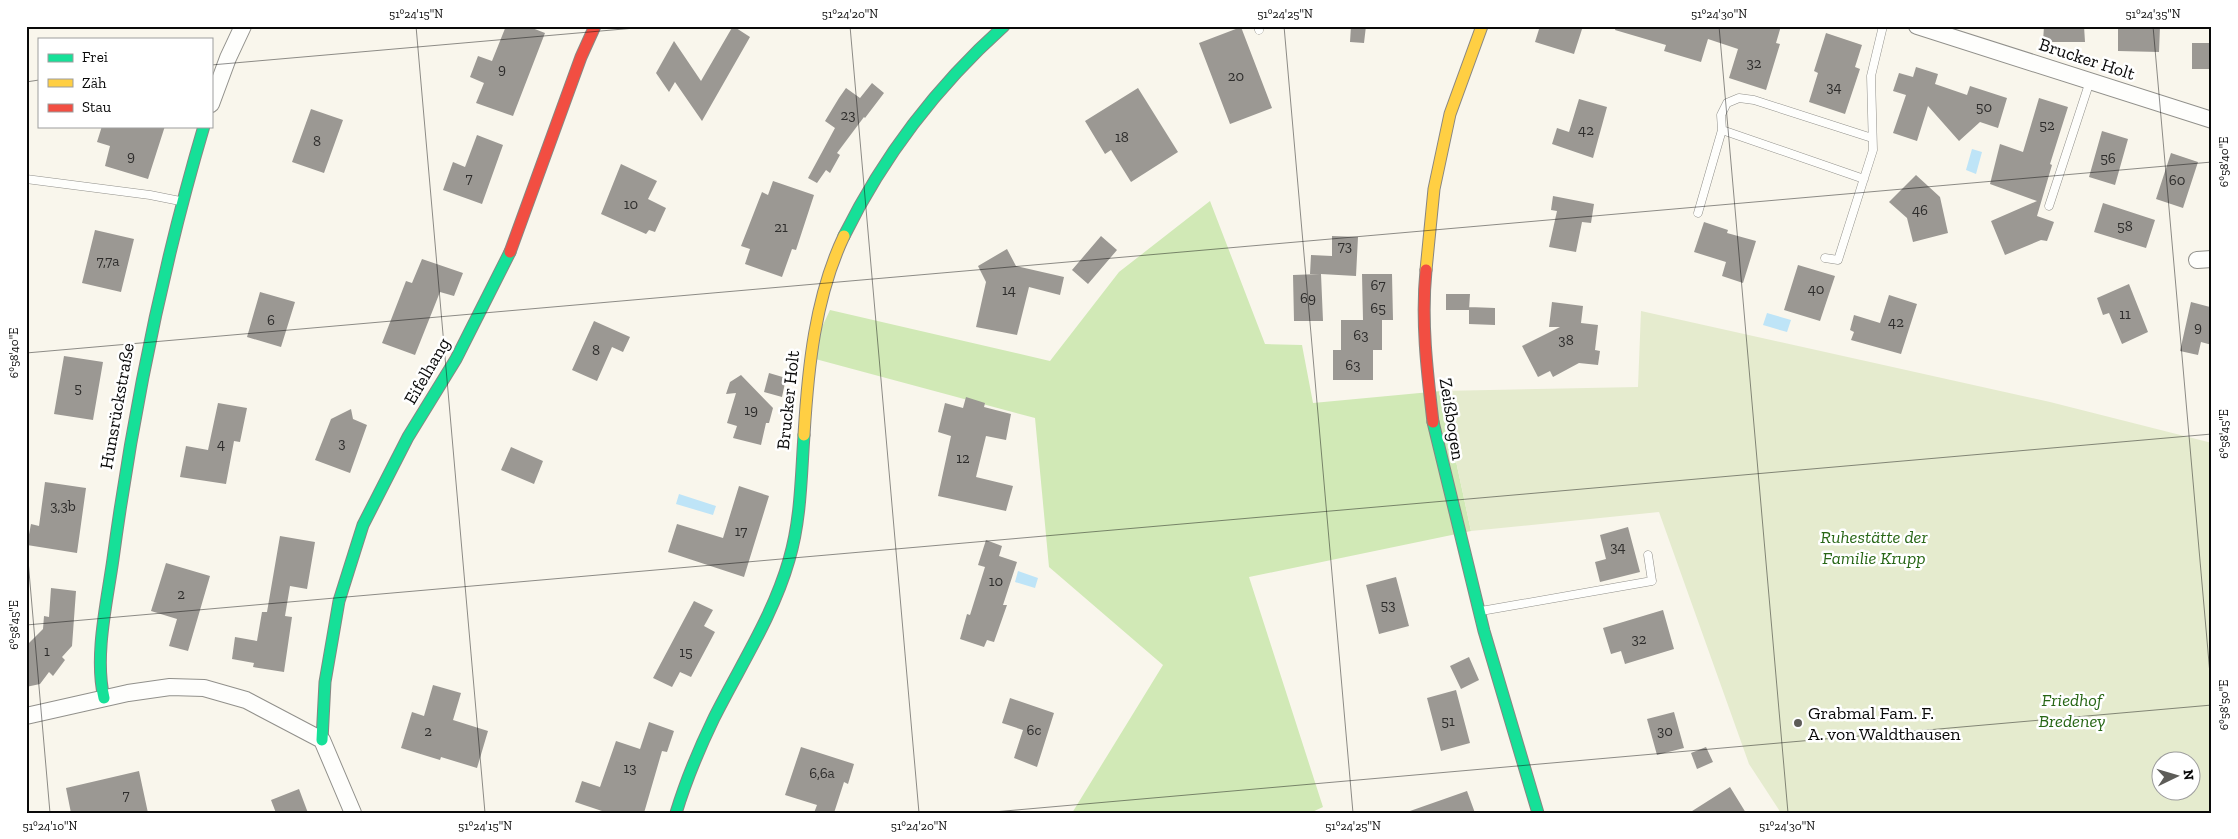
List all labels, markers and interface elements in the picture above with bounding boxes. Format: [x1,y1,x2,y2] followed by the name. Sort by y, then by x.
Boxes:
[389,7,443,21] text: 51°24'15"N
[822,7,878,21] text: 51°24'20"N
[1257,7,1313,21] text: 51°24'25"N
[1691,7,1747,21] text: 51°24'30"N
[2125,7,2181,21] text: 51°24'35"N
[2036,33,2138,85] street label: Brucker Holt
[38,38,212,128] legend
[82,48,108,66] text: Frei
[1746,54,1762,72] house number: 32
[498,60,506,78] house number: 9
[1228,67,1244,85] house number: 20
[82,74,107,92] text: Zäh
[1826,78,1842,96] house number: 34
[82,98,112,116] text: Stau
[1976,98,1992,116] house number: 50
[840,106,856,124] house number: 23
[2039,116,2055,134] house number: 52
[1578,121,1594,139] house number: 42
[1115,128,1129,146] house number: 18
[313,132,321,150] house number: 8
[2217,137,2231,187] text: 6°58'40"E
[127,147,135,165] house number: 9
[2100,149,2116,167] house number: 56
[465,169,473,187] house number: 7
[2169,171,2185,189] house number: 60
[624,195,638,213] house number: 10
[1912,201,1928,219] house number: 46
[2117,217,2133,235] house number: 58
[774,218,788,236] house number: 21
[1338,237,1352,255] house number: 73
[97,252,119,270] house number: 7,7a
[1370,276,1386,294] house number: 67
[1808,280,1824,298] house number: 40
[1002,281,1016,299] house number: 14
[1300,289,1316,307] house number: 69
[1370,299,1386,317] house number: 65
[2119,305,2131,323] house number: 11
[267,311,275,329] house number: 6
[1888,313,1904,331] house number: 42
[2194,318,2202,336] house number: 9
[1353,326,1369,344] house number: 63
[7,328,21,378] text: 6°58'40"E
[1558,331,1574,349] house number: 38
[399,334,455,408] street label: Eifelhang
[95,341,139,471] street label: Hunsrückstraße
[592,341,600,359] house number: 8
[772,349,804,451] street label: Brucker Holt
[1345,356,1361,374] house number: 63
[1435,376,1469,462] street label: Zeißbogen
[74,379,82,397] house number: 5
[744,401,758,419] house number: 19
[2217,409,2231,459] text: 6°58'45"E
[338,434,346,452] house number: 3
[217,435,225,453] house number: 4
[956,449,970,467] house number: 12
[50,497,76,515] house number: 3,3b
[735,522,747,540] house number: 17
[1820,526,1928,569] park label: Ruhestätte der Familie Krupp
[1610,538,1626,556] house number: 34
[989,572,1003,590] house number: 10
[177,585,185,603] house number: 2
[1380,596,1396,614] house number: 53
[7,600,21,650] text: 6°58'45"E
[1631,630,1647,648] house number: 32
[44,642,50,660] house number: 1
[679,643,693,661] house number: 15
[2217,680,2231,730] text: 6°58'50"E
[2038,689,2106,732] park label: Friedhof Bredeney
[1808,702,1961,745] place label: Grabmal Fam. F. A. von Waldthausen
[1441,712,1455,730] house number: 51
[1792,717,1804,729] marker: Grabmal Fam. F. A. von Waldthausen
[1027,721,1042,739] house number: 6c
[424,722,432,740] house number: 2
[1657,722,1673,740] house number: 30
[2150,752,2200,802] north arrow
[623,759,637,777] house number: 13
[809,764,835,782] house number: 6,6a
[2180,769,2197,781] text: N
[122,786,130,804] house number: 7
[23,819,78,833] text: 51°24'10"N
[458,819,512,833] text: 51°24'15"N
[891,819,947,833] text: 51°24'20"N
[1325,819,1381,833] text: 51°24'25"N
[1759,819,1815,833] text: 51°24'30"N

